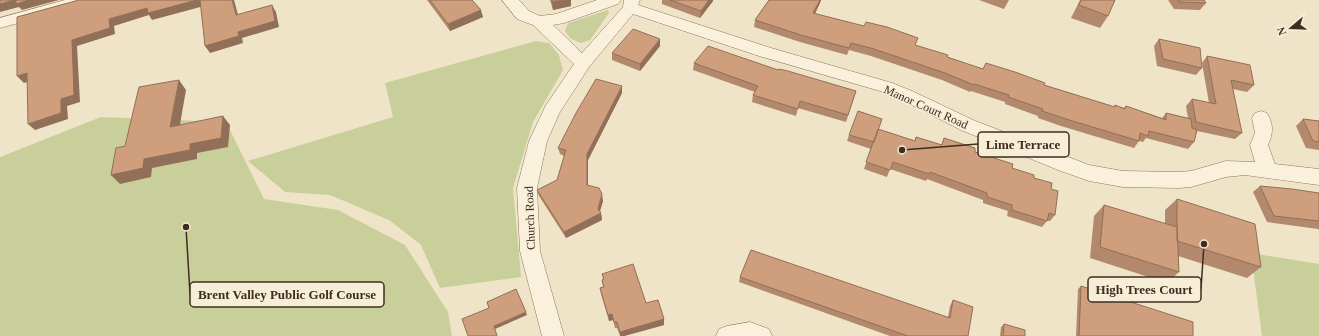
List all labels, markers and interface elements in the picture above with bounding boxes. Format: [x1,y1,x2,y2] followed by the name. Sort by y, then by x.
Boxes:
[1271,8,1311,48] north arrow
[1275,25,1289,37] text: N
[882,82,970,132] street label: Manor Court Road
[978,132,1069,157] callout: Lime Terrace
[986,137,1061,152] text: Lime Terrace
[522,186,538,250] street label: Church Road
[1088,277,1201,302] callout: High Trees Court
[190,282,384,307] callout: Brent Valley Public Golf Course
[1096,282,1193,297] text: High Trees Court
[198,287,376,302] text: Brent Valley Public Golf Course

